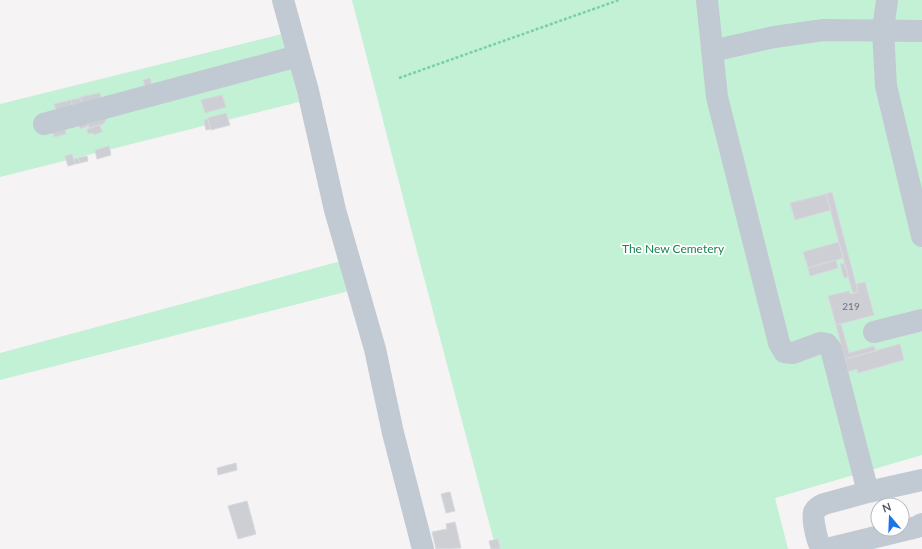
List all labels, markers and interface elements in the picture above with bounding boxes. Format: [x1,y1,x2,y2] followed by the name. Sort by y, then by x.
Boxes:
[622,241,725,256] park label: The New Cemetery
[842,300,860,312] house number: 219
[870,497,910,537] north arrow
[880,500,893,515] text: N

